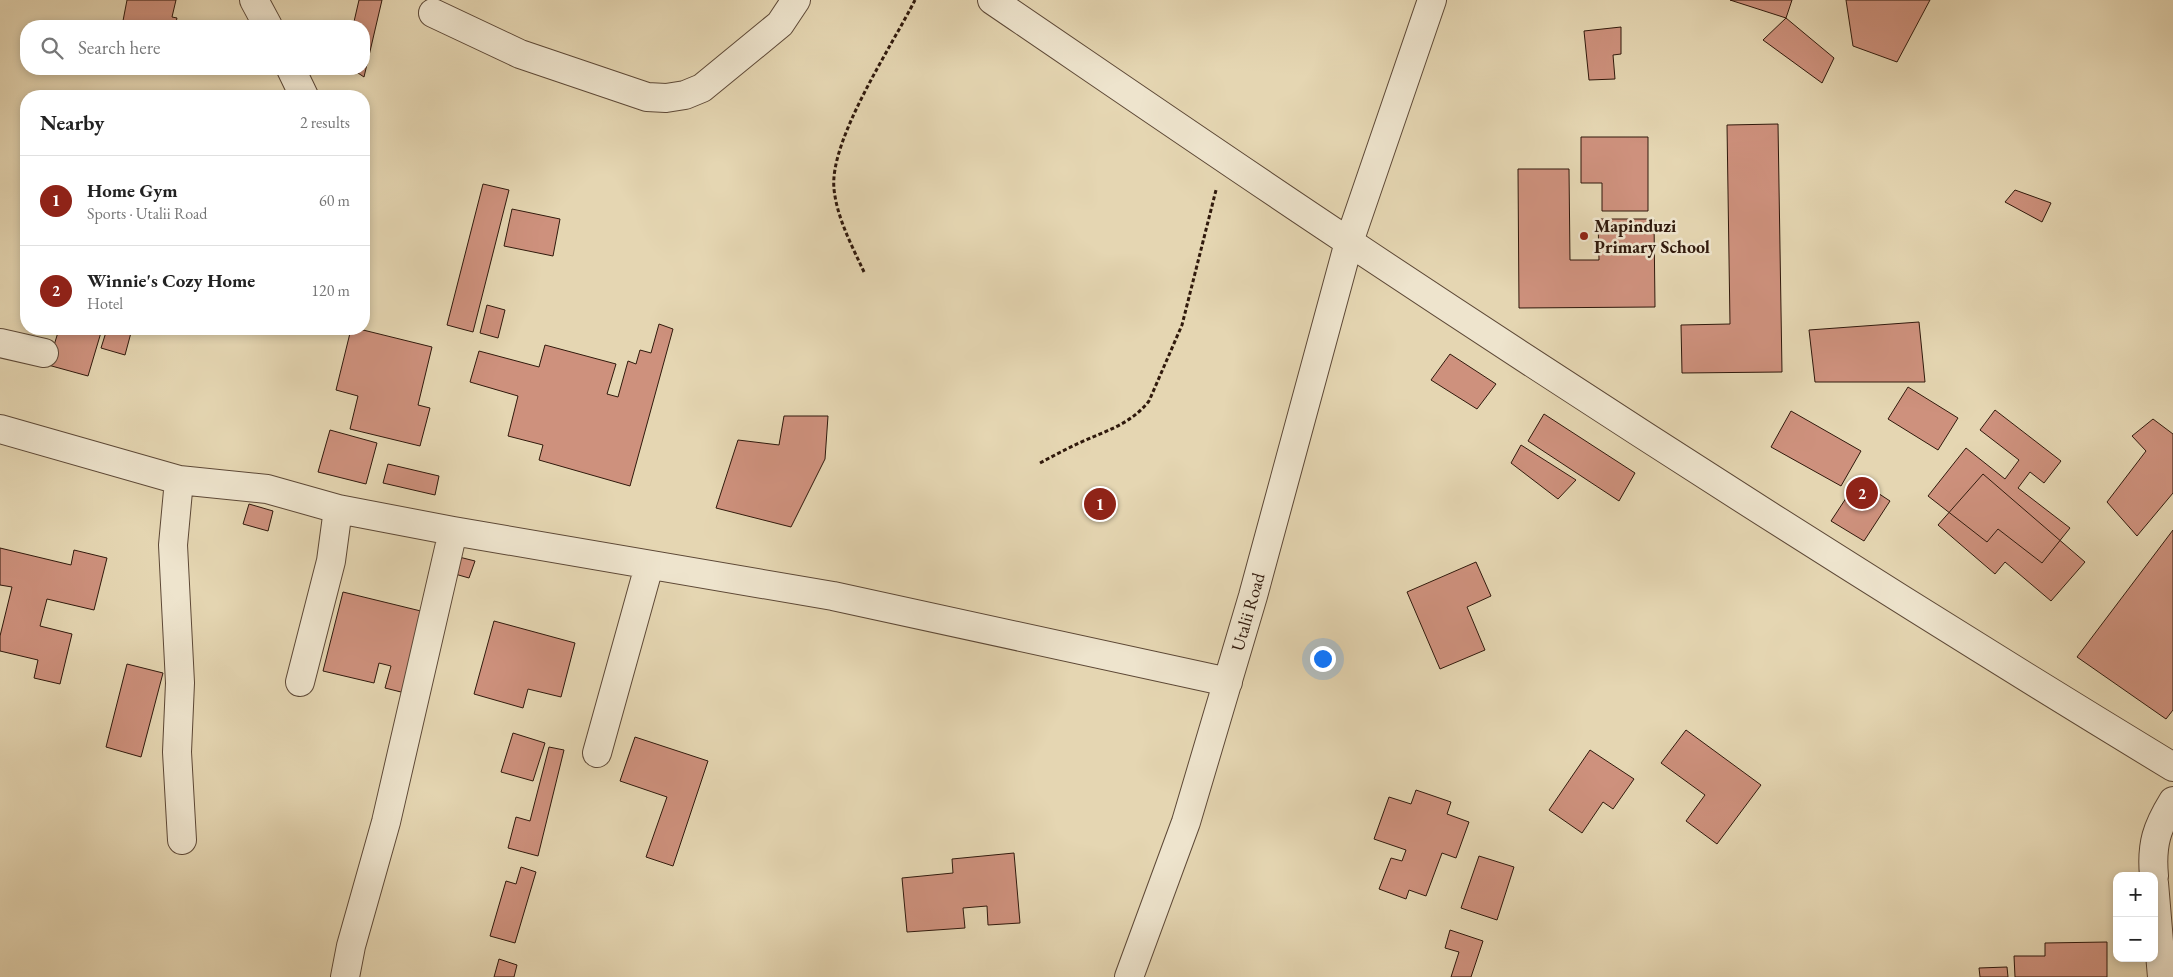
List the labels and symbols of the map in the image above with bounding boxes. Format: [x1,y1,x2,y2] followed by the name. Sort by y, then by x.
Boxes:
[1594,214,1710,258] place label: Mapinduzi Primary School
[1578,230,1590,242] marker: Mapinduzi Primary School
[1846,474,1878,512] pin: 2
[1084,485,1116,523] pin: 1
[1225,569,1270,654] street label: Utalii Road
[1310,646,1336,672] your location

